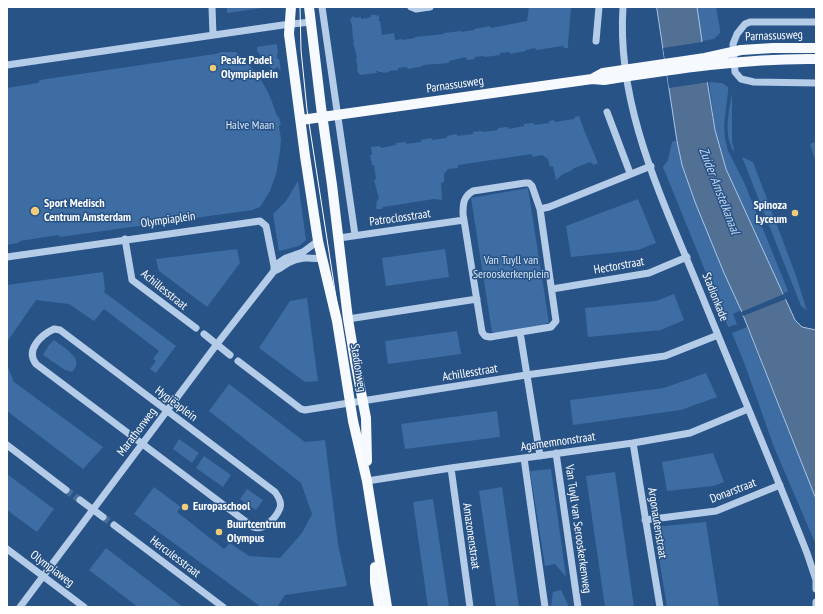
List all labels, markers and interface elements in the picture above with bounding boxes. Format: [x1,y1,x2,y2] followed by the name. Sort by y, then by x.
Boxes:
[745,28,803,44] street label: Parnassusweg
[221,54,278,82] place label: Peakz Padel Olympiaplein
[208,63,218,73] marker: Peakz Padel Olympiaplein
[425,74,485,96] street label: Parnassusweg
[226,119,274,133] park label: Halve Maan
[695,145,743,237] water label: Zuider Amstelkanaal
[44,197,131,225] place label: Sport Medisch Centrum Amsterdam
[753,199,787,227] place label: Spinoza Lyceum
[29,205,41,217] marker: Sport Medisch Centrum Amsterdam
[369,207,431,229] street label: Patroclosstraat
[790,208,800,218] marker: Spinoza Lyceum
[140,209,196,231] street label: Olympiaplein
[473,254,549,282] park label: Van Tuyll van Serooskerkenplein
[593,255,645,277] street label: Hectorstraat
[138,267,190,313] street label: Achillesstraat
[699,271,731,323] street label: Stadionkade
[347,343,369,393] street label: Stadionweg
[441,362,499,384] street label: Achillesstraat
[152,383,200,425] street label: Hygiëaplein
[114,405,160,459] street label: Marathonweg
[520,430,596,454] street label: Agamemnonstraat
[562,464,594,594] street label: Van Tuyll van Serooskerkenweg
[708,476,758,506] street label: Donarstraat
[644,487,670,559] street label: Argonautenstraat
[193,500,250,514] place label: Europaschool
[180,502,190,512] marker: Europaschool
[459,502,483,570] street label: Amazonenstraat
[227,518,286,546] place label: Buurtcentrum Olympus
[214,527,224,537] marker: Buurtcentrum Olympus
[147,533,203,581] street label: Herculesstraat
[27,548,77,590] street label: Olympiaweg

